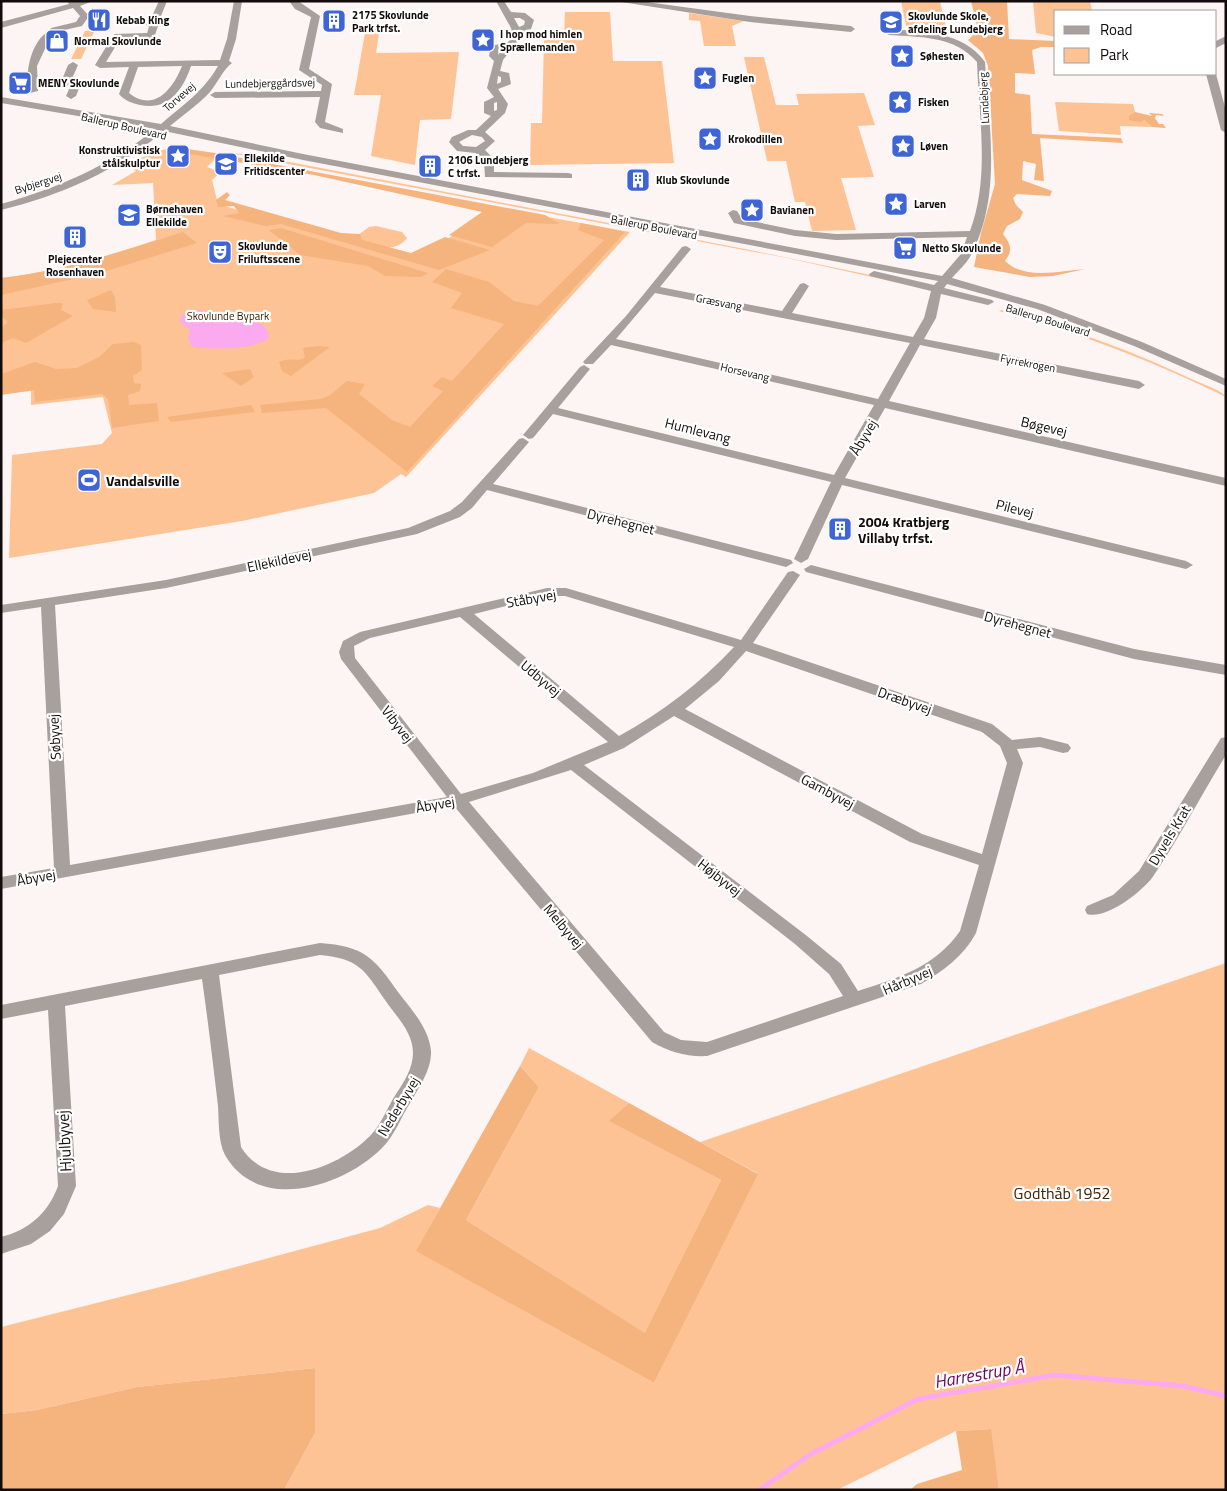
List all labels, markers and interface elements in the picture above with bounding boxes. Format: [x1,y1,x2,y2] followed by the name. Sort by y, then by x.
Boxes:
[86,7,112,33] restaurant icon: Kebab King
[352,7,429,36] place label: 2175 Skovlunde Park trfst.
[321,8,347,34] building icon: 2175 Skovlunde Park trfst.
[908,8,1003,37] place label: Skovlunde Skole, afdeling Lundebjerg
[878,9,904,35] school or university icon: Skovlunde Skole, afdeling Lundebjerg
[1054,10,1217,75] legend
[116,12,169,28] place label: Kebab King
[1100,18,1132,41] text: Road
[500,26,582,55] place label: I hop mod himlen Sprællemanden
[470,27,496,53] place icon: I hop mod himlen Sprællemanden
[44,28,70,54] shop icon: Normal Skovlunde
[74,33,162,49] place label: Normal Skovlunde
[889,43,915,69] place icon: Søhesten
[1100,43,1129,66] text: Park
[920,48,964,64] place label: Søhesten
[692,65,718,91] place icon: Fuglen
[7,70,33,96] supermarket icon: MENY Skovlunde
[722,70,754,86] place label: Fuglen
[975,72,993,124] street label: Lundebjerg
[225,74,315,92] street label: Lundebjerggårdsvej
[38,75,120,91] place label: MENY Skovlunde
[159,78,199,116] street label: Torvevej
[887,89,913,115] place icon: Fisken
[918,94,949,110] place label: Fisken
[80,108,169,144] street label: Ballerup Boulevard
[697,126,723,152] place icon: Krokodillen
[728,131,782,147] place label: Krokodillen
[890,133,916,159] place icon: Løven
[920,138,948,154] place label: Løven
[79,142,160,171] place label: Konstruktivistisk stålskulptur
[165,143,191,169] place icon: Konstruktivistisk stålskulptur
[244,150,305,179] place label: Ellekilde Fritidscenter
[213,151,239,177] school or university icon: Ellekilde Fritidscenter
[448,152,529,181] place label: 2106 Lundebjerg C trfst.
[417,153,443,179] building icon: 2106 Lundebjerg C trfst.
[625,167,651,193] building icon: Klub Skovlunde
[13,168,63,198] street label: Bybjergvej
[656,172,730,188] place label: Klub Skovlunde
[883,191,909,217] place icon: Larven
[914,196,946,212] place label: Larven
[739,197,765,223] place icon: Bavianen
[146,201,203,230] place label: Børnehaven Ellekilde
[116,202,142,228] school or university icon: Børnehaven Ellekilde
[770,202,814,218] place label: Bavianen
[610,211,699,243] street label: Ballerup Boulevard
[62,224,88,250] building icon: Plejecenter Rosenhaven
[892,235,918,261] supermarket icon: Netto Skovlunde
[238,238,301,267] place label: Skovlunde Friluftsscene
[207,239,233,265] theatre icon: Skovlunde Friluftsscene
[922,240,1001,256] place label: Netto Skovlunde
[46,251,104,280] place label: Plejecenter Rosenhaven
[695,290,744,314] street label: Græsvang
[1004,300,1092,340] street label: Ballerup Boulevard
[187,308,270,324] park label: Skovlunde Bypark
[999,350,1057,376] street label: Fyrrekrogen
[719,359,771,385] street label: Horsevang
[1019,410,1069,442] street label: Bøgevej
[663,412,733,448] street label: Humlevang
[844,415,882,459] street label: Åbyvej
[76,467,102,493] sports icon: Vandalsville
[106,470,179,491] place label: Vandalsville
[994,493,1036,523] street label: Pilevej
[585,502,657,540] street label: Dyrehegnet
[858,511,950,548] place label: 2004 Kratbjerg Villaby trfst.
[827,516,853,542] building icon: 2004 Kratbjerg Villaby trfst.
[245,543,313,577] street label: Ellekildevej
[504,583,558,613] street label: Ståbyvej
[982,605,1054,643] street label: Dyrehegnet
[516,655,566,701] street label: Udbyvej
[875,681,935,719] street label: Dræbyvej
[377,701,419,747] street label: Vibyvej
[42,714,66,760] street label: Søbyvej
[797,768,859,814] street label: Gambyvej
[414,790,456,818] street label: Åbyvej
[1143,801,1195,869] street label: Dyvels Krat
[694,853,746,901] street label: Højbyvej
[15,863,57,891] street label: Åbyvej
[539,899,589,953] street label: Melbyvej
[879,960,935,1000] street label: Hårbyvej
[372,1072,424,1140] street label: Nederbyvej
[50,1110,78,1172] street label: Hjulbyvej
[1014,1181,1110,1205] park label: Godthåb 1952
[932,1353,1027,1395] water label: Harrestrup Å

